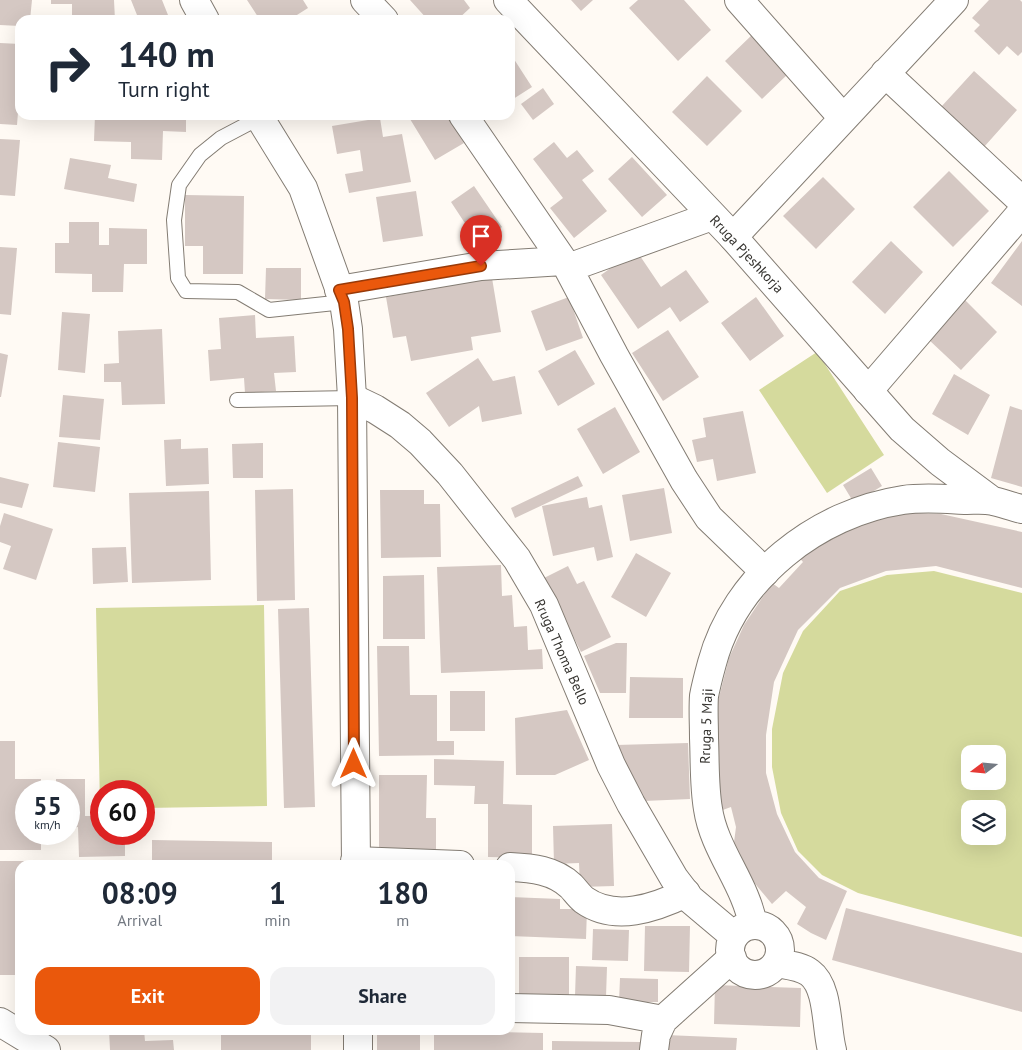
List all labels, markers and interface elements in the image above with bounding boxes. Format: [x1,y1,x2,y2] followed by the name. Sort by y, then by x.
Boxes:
[118,31,215,77] text: 140 m
[35,35,100,100] icon: right
[118,75,210,103] text: Turn right
[706,211,788,297] street label: Rruga Pjeshkorja
[460,215,502,266] pin
[467,222,495,250] icon: arrive
[531,596,593,708] street label: Rruga Thoma Bello
[696,688,716,764] street label: Rruga 5 Maji
[327,737,379,789] position arrow
[961,745,1006,790] north arrow
[961,745,1006,845] map controls
[90,780,155,845] speed limit sign: 60
[33,790,62,822] text: 55
[961,800,1006,845] button: layers
[34,817,61,832] text: km/h
[102,873,178,912] text: 08:09
[269,873,286,912] text: 1
[377,873,428,912] text: 180
[117,910,162,930] text: Arrival
[265,910,291,930] text: min
[396,910,409,930] text: m
[35,967,260,1025] button: Exit
[270,967,495,1025] button: Share

